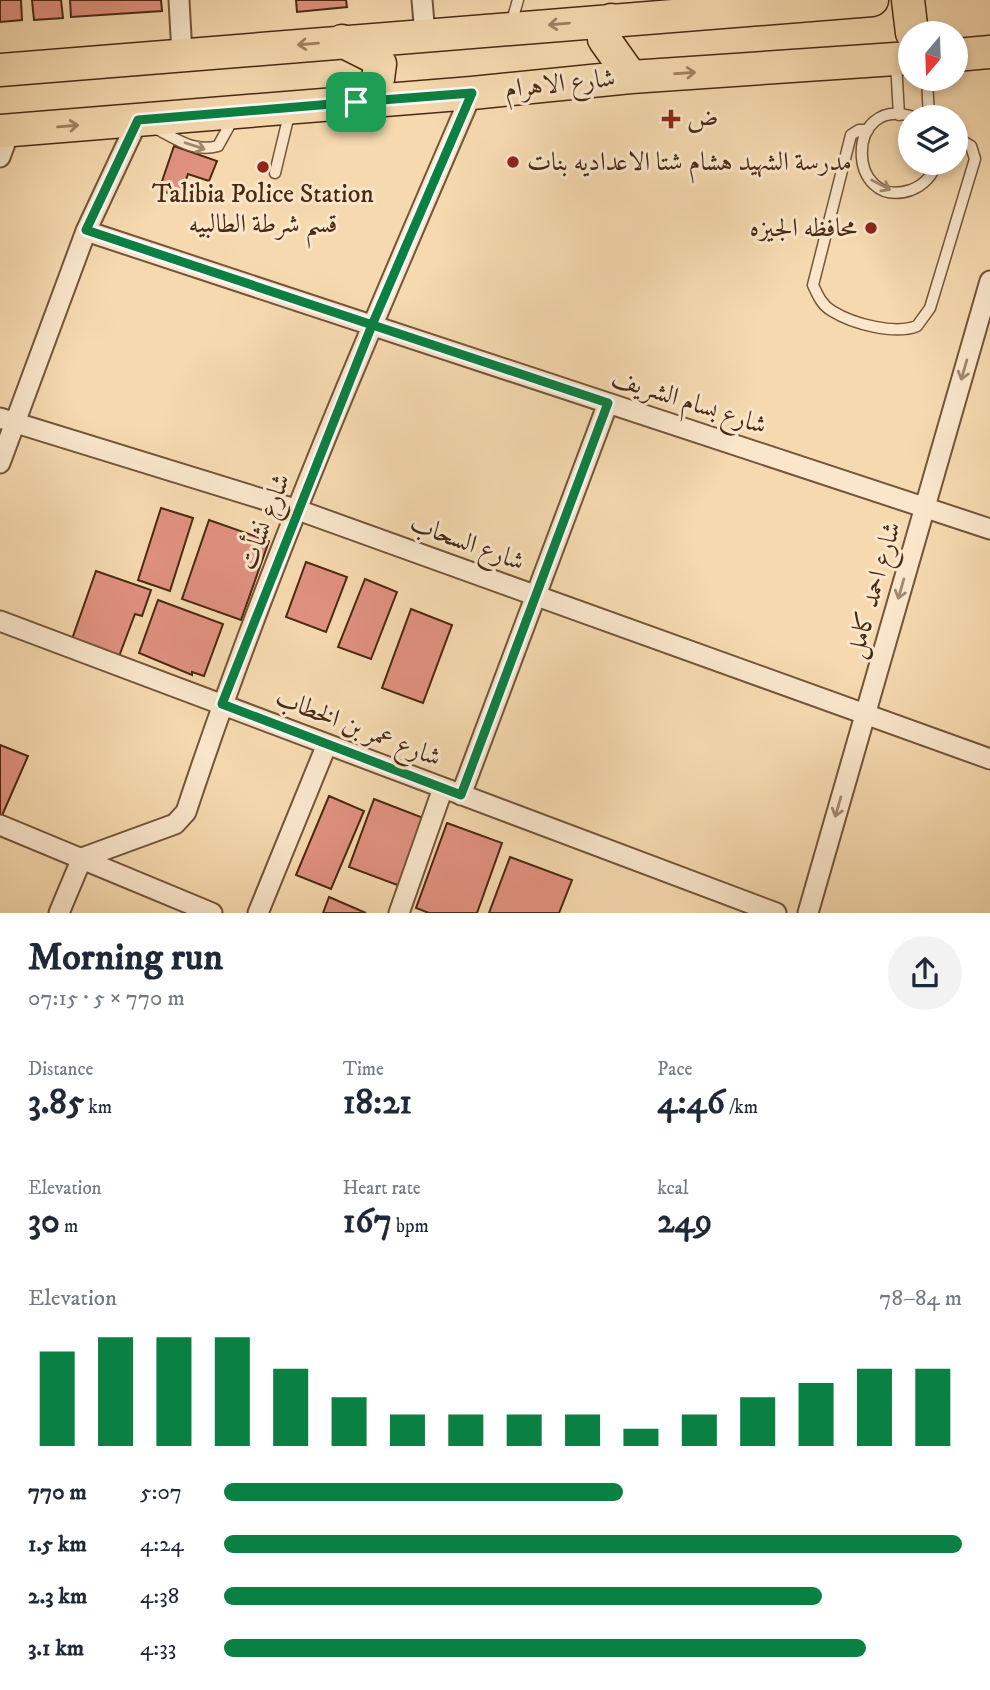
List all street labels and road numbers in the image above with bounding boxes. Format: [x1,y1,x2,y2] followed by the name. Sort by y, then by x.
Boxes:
[503,62,617,111] street label: شارع الاهرام
[606,361,771,447] street label: شارع بسام الشريف
[229,468,302,576] street label: شارع نشأت
[404,507,529,583] street label: شارع السحاب
[839,518,913,663] street label: شارع احمد كامل
[269,681,446,778] street label: شارع عمر بن الخطاب

